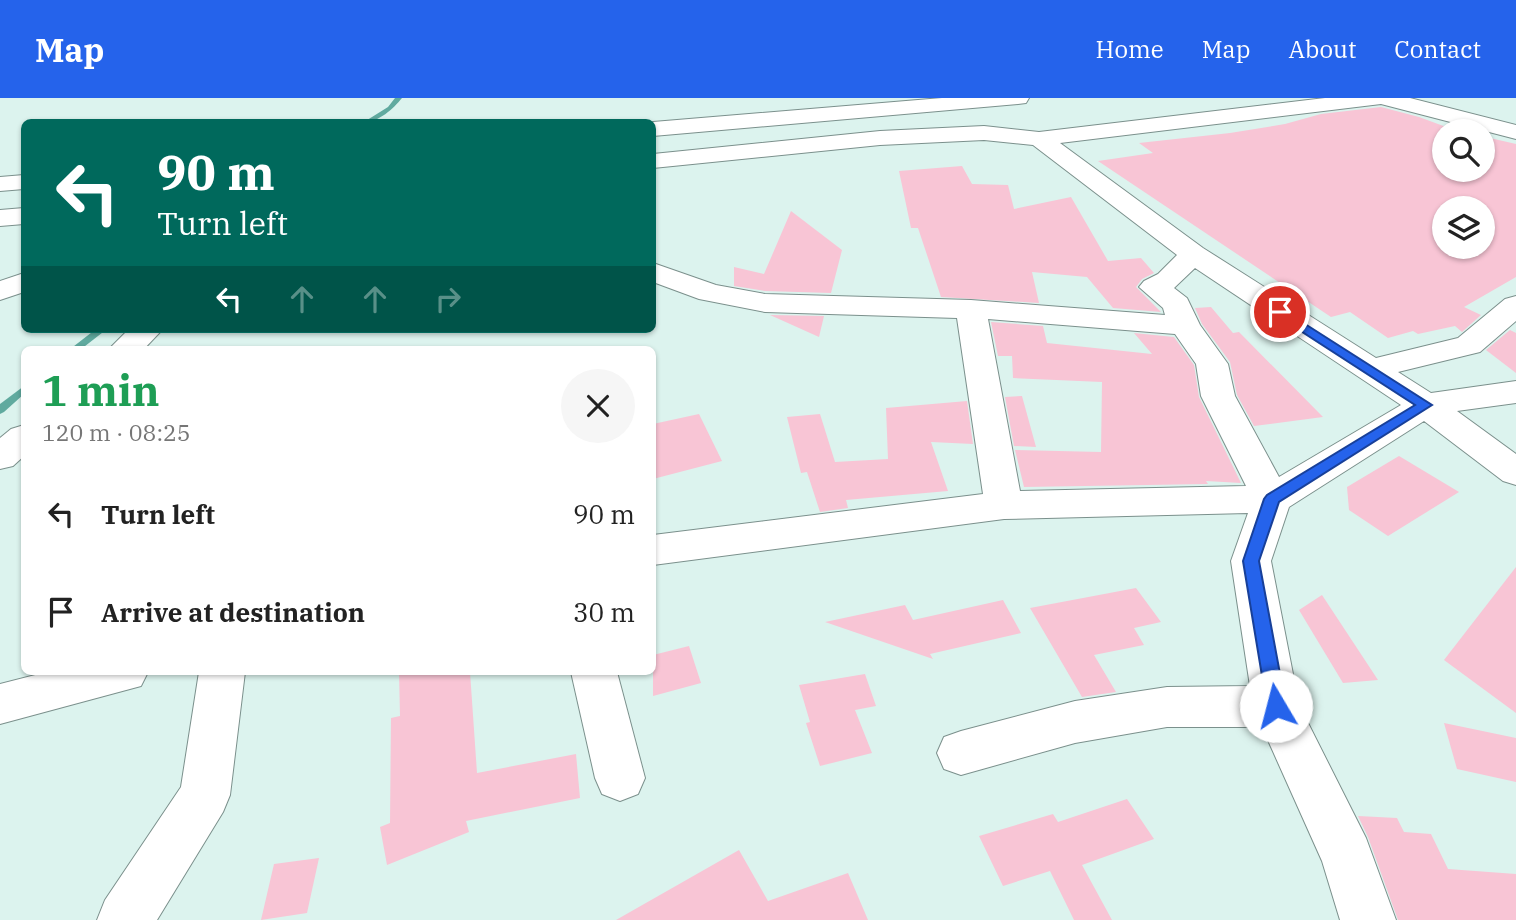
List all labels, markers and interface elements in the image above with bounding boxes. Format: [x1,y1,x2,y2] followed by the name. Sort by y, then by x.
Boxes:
[35,28,104,71] text: Map
[1096,33,1164,65] text: Home
[1202,33,1250,65] text: Map
[1288,33,1356,65] text: About
[1394,33,1481,65] text: Contact
[1432,119,1495,259] map controls
[1432,119,1495,182] button: search
[157,140,275,203] text: 90 m
[42,147,133,238] icon: left
[1432,196,1495,259] button: layers
[157,202,288,244] text: Turn left
[210,280,248,318] icon: left
[283,280,321,318] icon: ahead
[356,280,394,318] icon: ahead
[429,280,467,318] icon: right
[1250,282,1310,342] pin
[1261,293,1299,331] icon: arrive
[42,363,160,418] text: 1 min
[561,369,635,443] button: close
[42,417,191,447] text: 120 m · 08:25
[42,495,80,533] icon: left
[101,497,215,531] text: Turn left
[573,497,635,531] text: 90 m
[42,593,80,631] icon: arrive
[101,595,365,629] text: Arrive at destination
[573,595,635,629] text: 30 m
[1239,669,1313,743] position arrow

